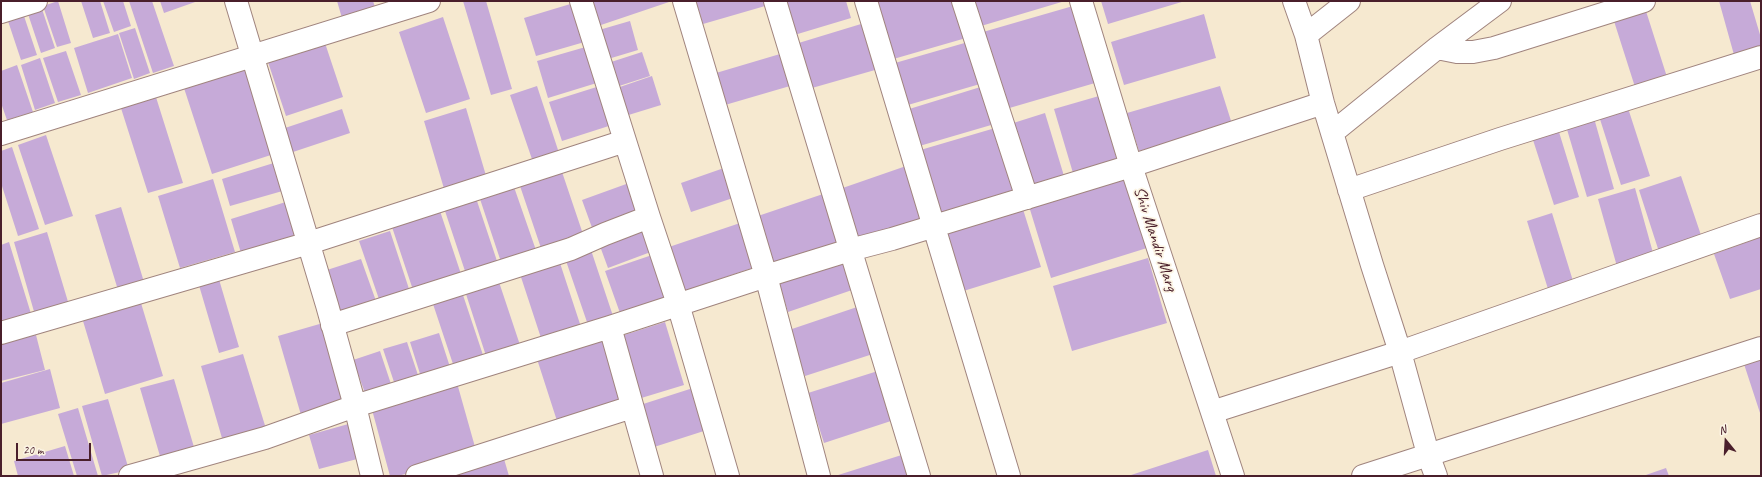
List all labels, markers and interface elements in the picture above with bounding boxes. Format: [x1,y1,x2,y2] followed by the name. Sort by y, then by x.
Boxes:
[1129,184,1181,294] street label: Shiv Mandir Marg
[1706,421,1746,461] north arrow
[1717,422,1728,437] text: N
[18,435,93,461] scale bar
[23,442,43,458] text: 20 m

